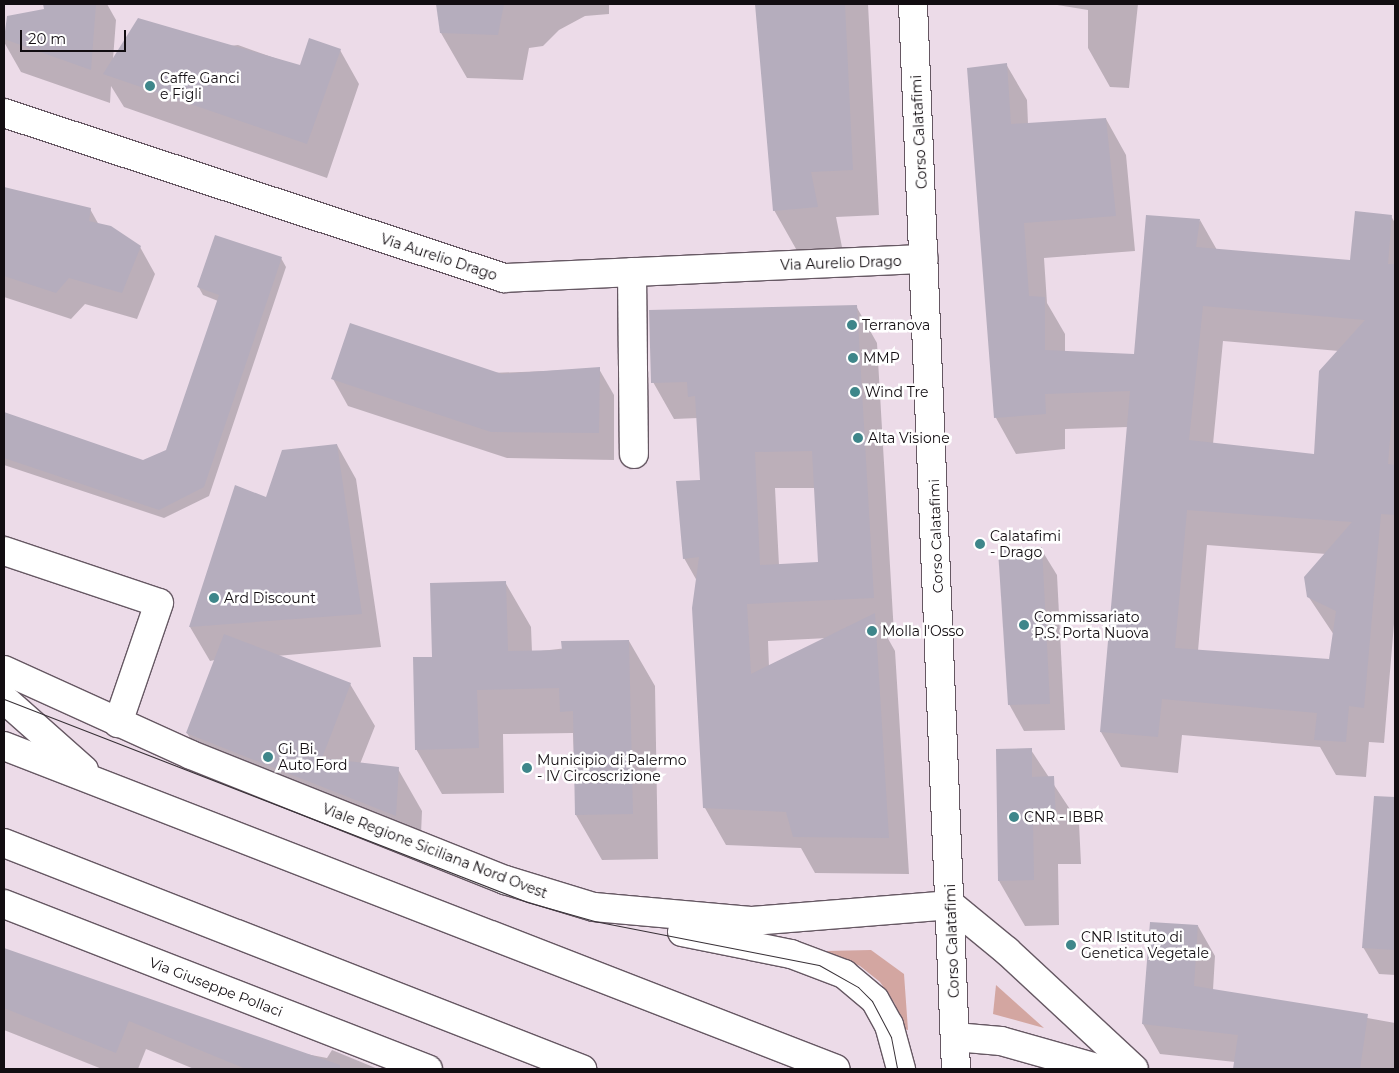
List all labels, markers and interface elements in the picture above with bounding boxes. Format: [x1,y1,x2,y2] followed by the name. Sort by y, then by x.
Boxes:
[22,20,129,52] scale bar
[28,29,66,48] text: 20 m
[160,70,240,102] place label: Caffe Ganci e Figli
[908,75,930,189] street label: Corso Calatafimi
[144,80,156,92] marker: Caffe Ganci e Figli
[379,230,499,284] street label: Via Aurelio Drago
[780,252,902,274] street label: Via Aurelio Drago
[862,317,930,333] place label: Terranova
[846,319,858,331] marker: Terranova
[863,350,900,366] place label: MMP
[847,352,859,364] marker: MMP
[865,384,928,400] place label: Wind Tre
[849,386,861,398] marker: Wind Tre
[868,430,950,446] place label: Alta Visione
[852,432,864,444] marker: Alta Visione
[926,479,946,593] street label: Corso Calatafimi
[990,528,1061,560] place label: Calatafimi - Drago
[974,538,986,550] marker: Calatafimi - Drago
[224,590,316,606] place label: Ard Discount
[208,592,220,604] marker: Ard Discount
[1034,609,1149,642] place label: Commissariato P.S. Porta Nuova
[1018,619,1030,631] marker: Commissariato P.S. Porta Nuova
[882,623,964,639] place label: Molla l'Osso
[866,625,878,637] marker: Molla l'Osso
[278,741,347,774] place label: Gi. Bi. Auto Ford
[262,751,274,763] marker: Gi. Bi. Auto Ford
[537,752,687,784] place label: Municipio di Palermo - IV Circoscrizione
[521,762,533,774] marker: Municipio di Palermo - IV Circoscrizione
[320,800,550,902] street label: Viale Regione Siciliana Nord Ovest
[1024,809,1104,825] place label: CNR - IBBR
[1008,811,1020,823] marker: CNR - IBBR
[942,884,962,998] street label: Corso Calatafimi
[1081,929,1209,962] place label: CNR Istituto di Genetica Vegetale
[1065,939,1077,951] marker: CNR Istituto di Genetica Vegetale
[147,954,285,1020] street label: Via Giuseppe Pollaci

